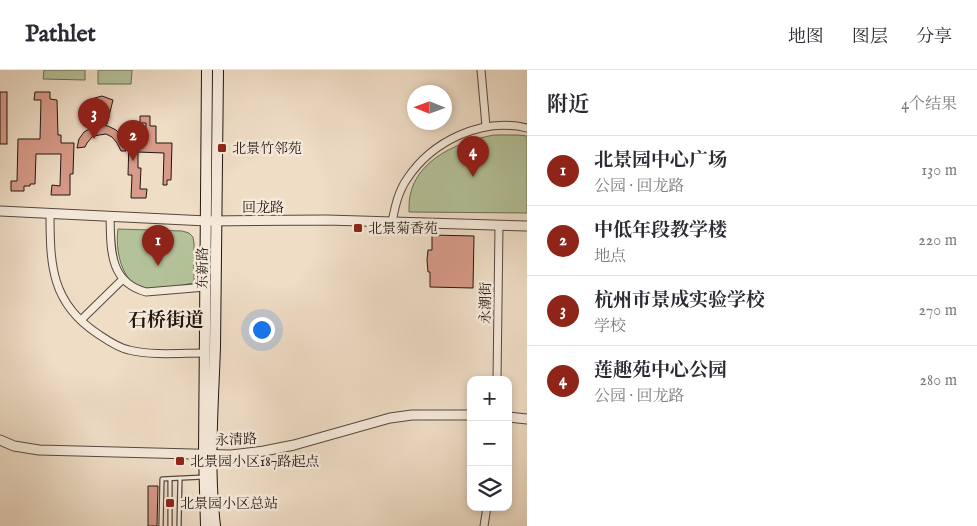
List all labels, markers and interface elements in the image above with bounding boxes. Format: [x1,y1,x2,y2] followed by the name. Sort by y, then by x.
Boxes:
[25,19,96,50] text: Pathlet
[788,26,824,49] text: 地图
[852,26,888,49] text: 图层
[916,26,952,49] text: 分享
[407,85,452,130] north arrow
[547,92,589,119] text: 附近
[901,95,957,115] text: 4个结果
[78,98,110,139] pin: 3
[117,120,149,161] pin: 2
[457,136,489,177] pin: 4
[232,140,302,158] place label: 北景竹邻苑
[216,142,228,154] marker: 北景竹邻苑
[594,149,727,173] text: 北景园中心广场
[560,161,566,181] text: 1
[921,161,957,181] text: 130 m
[594,177,685,197] text: 公园 · 回龙路
[242,199,284,217] street label: 回龙路
[594,219,727,243] text: 中低年段教学楼
[368,220,438,238] place label: 北景菊香苑
[352,222,364,234] marker: 北景菊香苑
[142,225,174,266] pin: 1
[559,231,567,251] text: 2
[918,231,957,251] text: 220 m
[194,247,212,289] street label: 东新路
[594,247,626,267] text: 地点
[477,282,495,324] street label: 永潮街
[594,289,765,313] text: 杭州市景成实验学校
[560,301,566,321] text: 3
[918,301,957,321] text: 270 m
[128,309,204,333] district label: 石桥街道
[249,317,275,343] your location
[594,317,626,337] text: 学校
[594,359,727,383] text: 莲趣苑中心公园
[559,371,567,391] text: 4
[920,371,957,391] text: 280 m
[467,376,512,511] map controls
[467,376,512,421] button: +
[594,387,685,407] text: 公园 · 回龙路
[467,421,512,466] button: −
[215,430,257,450] street label: 永清路
[190,453,319,471] place label: 北景园小区187路起点
[174,455,186,467] marker: 北景园小区187路起点
[467,466,512,511] button: layers
[180,495,278,513] place label: 北景园小区总站
[164,497,176,509] marker: 北景园小区总站

